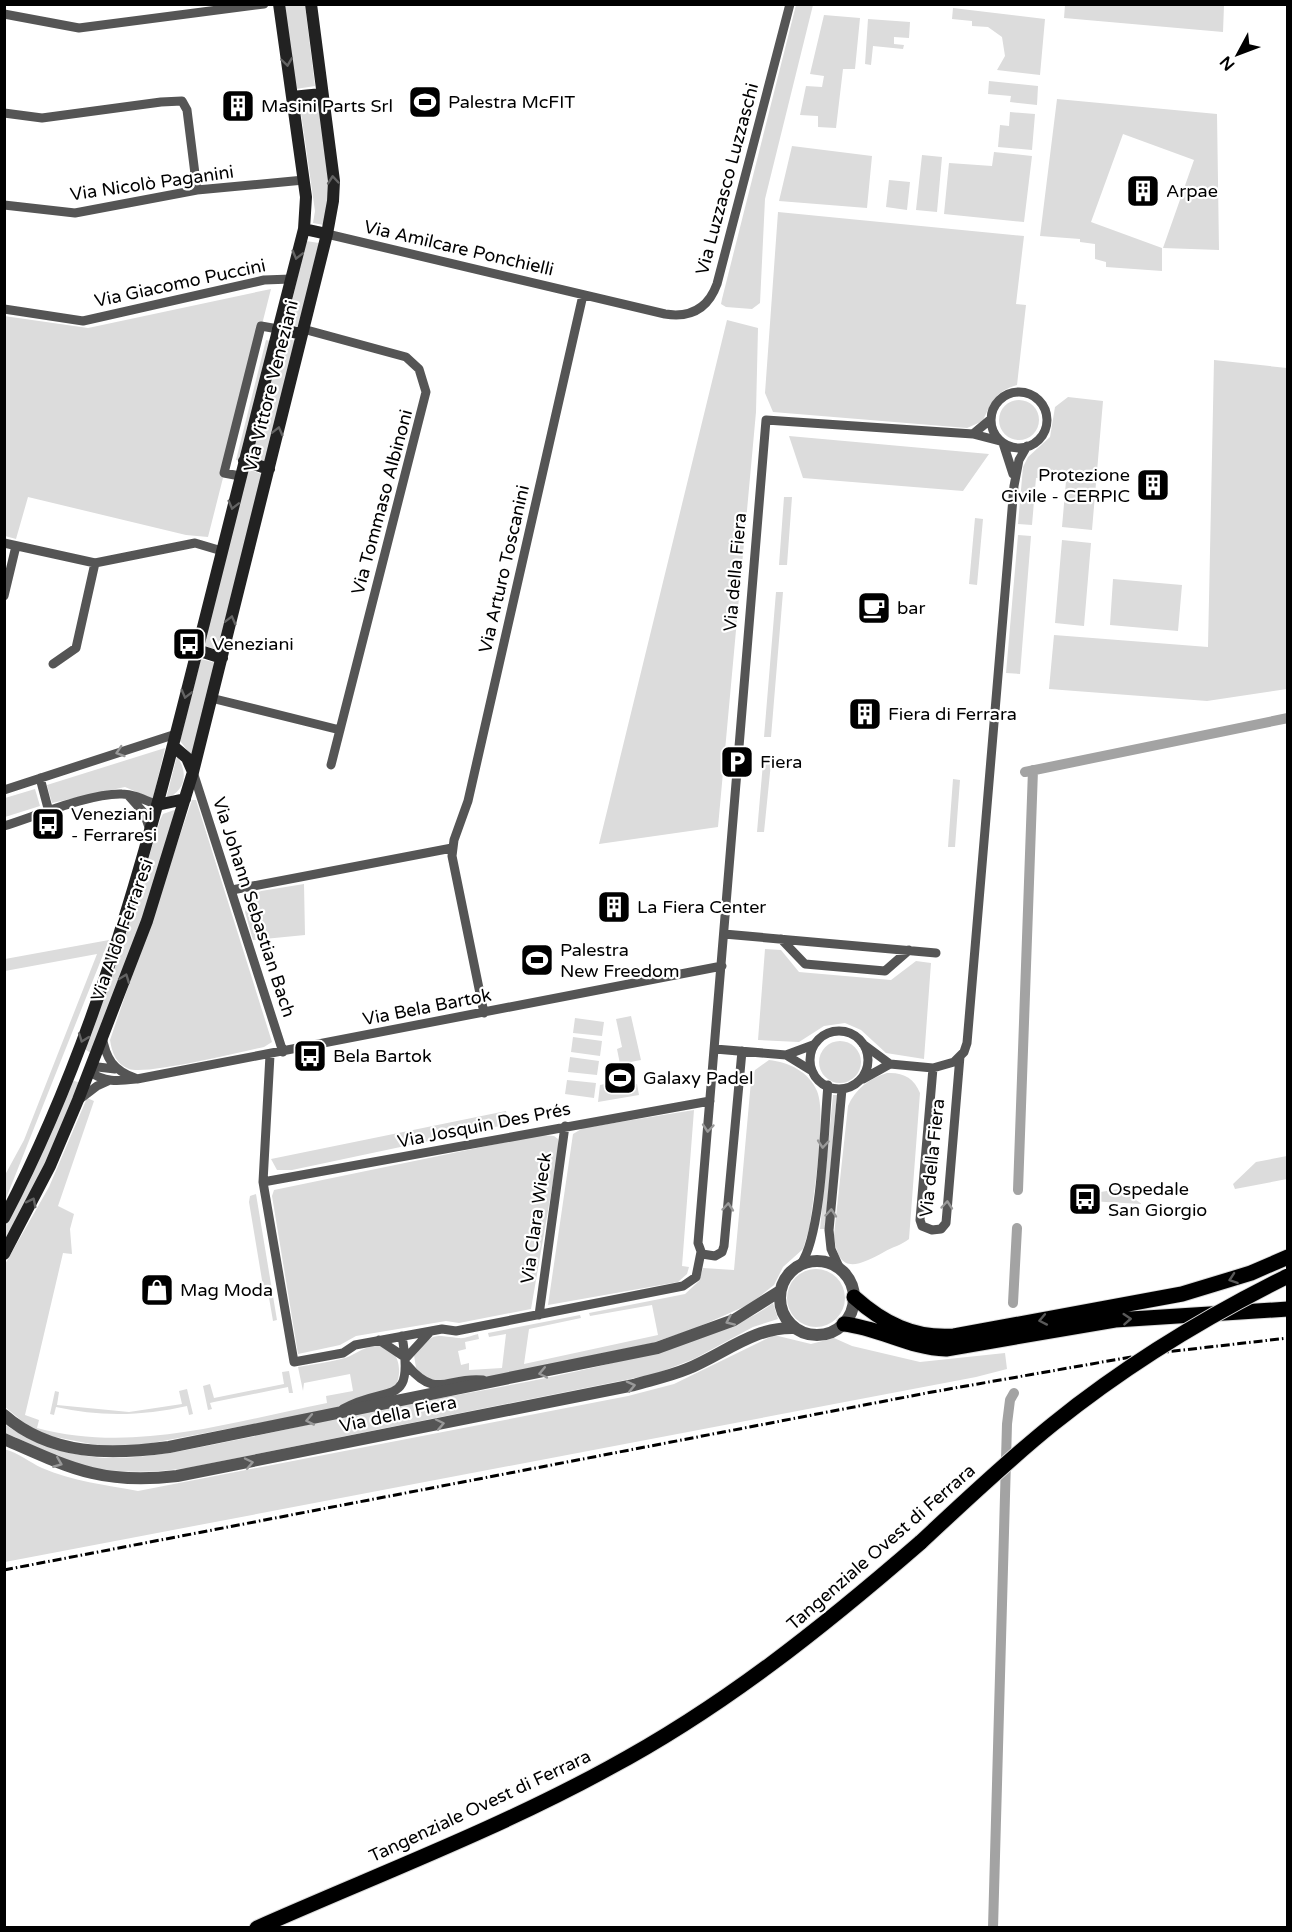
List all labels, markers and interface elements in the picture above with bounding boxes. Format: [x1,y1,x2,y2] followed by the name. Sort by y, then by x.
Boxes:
[1208,24,1268,84] north arrow
[1216,52,1239,75] text: N
[281,58,293,67] one-way arrow
[691,81,763,277] street label: Via Luzzasco Luzzaschi
[407,84,443,120] sports icon: Palestra McFIT
[220,88,256,124] building icon: Masini Parts Srl
[448,91,575,113] place label: Palestra McFIT
[261,95,393,117] place label: Masini Parts Srl
[69,161,235,205] street label: Via Nicolò Paganini
[1125,173,1161,209] building icon: Arpae
[327,175,340,184] one-way arrow
[1166,180,1218,202] place label: Arpae
[362,215,556,281] street label: Via Amilcare Ponchielli
[292,249,304,260] one-way arrow
[92,254,268,312] street label: Via Giacomo Puccini
[239,298,303,474] street label: Via Vittore Veneziani
[347,407,417,597] street label: Via Tommaso Albinoni
[271,426,284,436] one-way arrow
[1001,464,1130,507] place label: Protezione Civile - CERPIC
[1135,467,1171,503] building icon: Protezione Civile - CERPIC
[474,483,534,655] street label: Via Arturo Toscanini
[228,500,241,510] one-way arrow
[719,512,751,632] street label: Via della Fiera
[856,590,892,626] cafe icon: bar
[897,597,925,619] place label: bar
[223,615,236,625] one-way arrow
[171,626,207,662] bus stop icon: Veneziani
[212,633,294,655] place label: Veneziani
[180,689,193,699] one-way arrow
[847,696,883,732] building icon: Fiera di Ferrara
[888,703,1017,725] place label: Fiera di Ferrara
[719,744,755,780] parking icon: Fiera
[115,745,126,757] one-way arrow
[760,751,802,773] place label: Fiera
[208,794,300,1020] street label: Via Johann Sebastian Bach
[71,803,157,846] place label: Veneziani - Ferraresi
[30,806,66,842] bus stop icon: Veneziani - Ferraresi
[86,855,158,1005] street label: Via Aldo Ferraresi
[596,889,632,925] building icon: La Fiera Center
[637,896,766,918] place label: La Fiera Center
[560,939,680,982] place label: Palestra New Freedom
[519,942,555,978] sports icon: Palestra New Freedom
[118,973,130,984] one-way arrow
[361,984,493,1030] street label: Via Bela Bartok
[77,1032,90,1043] one-way arrow
[292,1038,328,1074] bus stop icon: Bela Bartok
[333,1045,432,1067] place label: Bela Bartok
[602,1060,638,1096] sports icon: Galaxy Padel
[643,1067,753,1089] place label: Galaxy Padel
[395,1097,573,1153] street label: Via Josquin Des Prés
[915,1098,949,1218] street label: Via della Fiera
[702,1124,715,1133] one-way arrow
[817,1139,830,1148] one-way arrow
[516,1151,556,1285] street label: Via Clara Wieck
[1108,1178,1207,1221] place label: Ospedale San Giorgio
[1067,1181,1103,1217] bus stop icon: Ospedale San Giorgio
[25,1198,36,1208] one-way arrow
[941,1200,954,1209] one-way arrow
[721,1202,734,1211] one-way arrow
[824,1208,837,1217] one-way arrow
[139,1272,175,1308] shop icon: Mag Moda
[1228,1272,1239,1285] one-way arrow
[180,1279,273,1301] place label: Mag Moda
[1038,1313,1048,1326] one-way arrow
[1123,1313,1132,1326] one-way arrow
[725,1314,736,1326] one-way arrow
[538,1366,548,1379] one-way arrow
[626,1380,636,1393] one-way arrow
[337,1391,459,1437] street label: Via della Fiera
[306,1413,316,1426] one-way arrow
[435,1418,445,1431] one-way arrow
[51,1456,62,1468] one-way arrow
[244,1457,254,1470] one-way arrow
[782,1459,980,1635] street label: Tangenziale Ovest di Ferrara
[366,1745,594,1867] street label: Tangenziale Ovest di Ferrara

